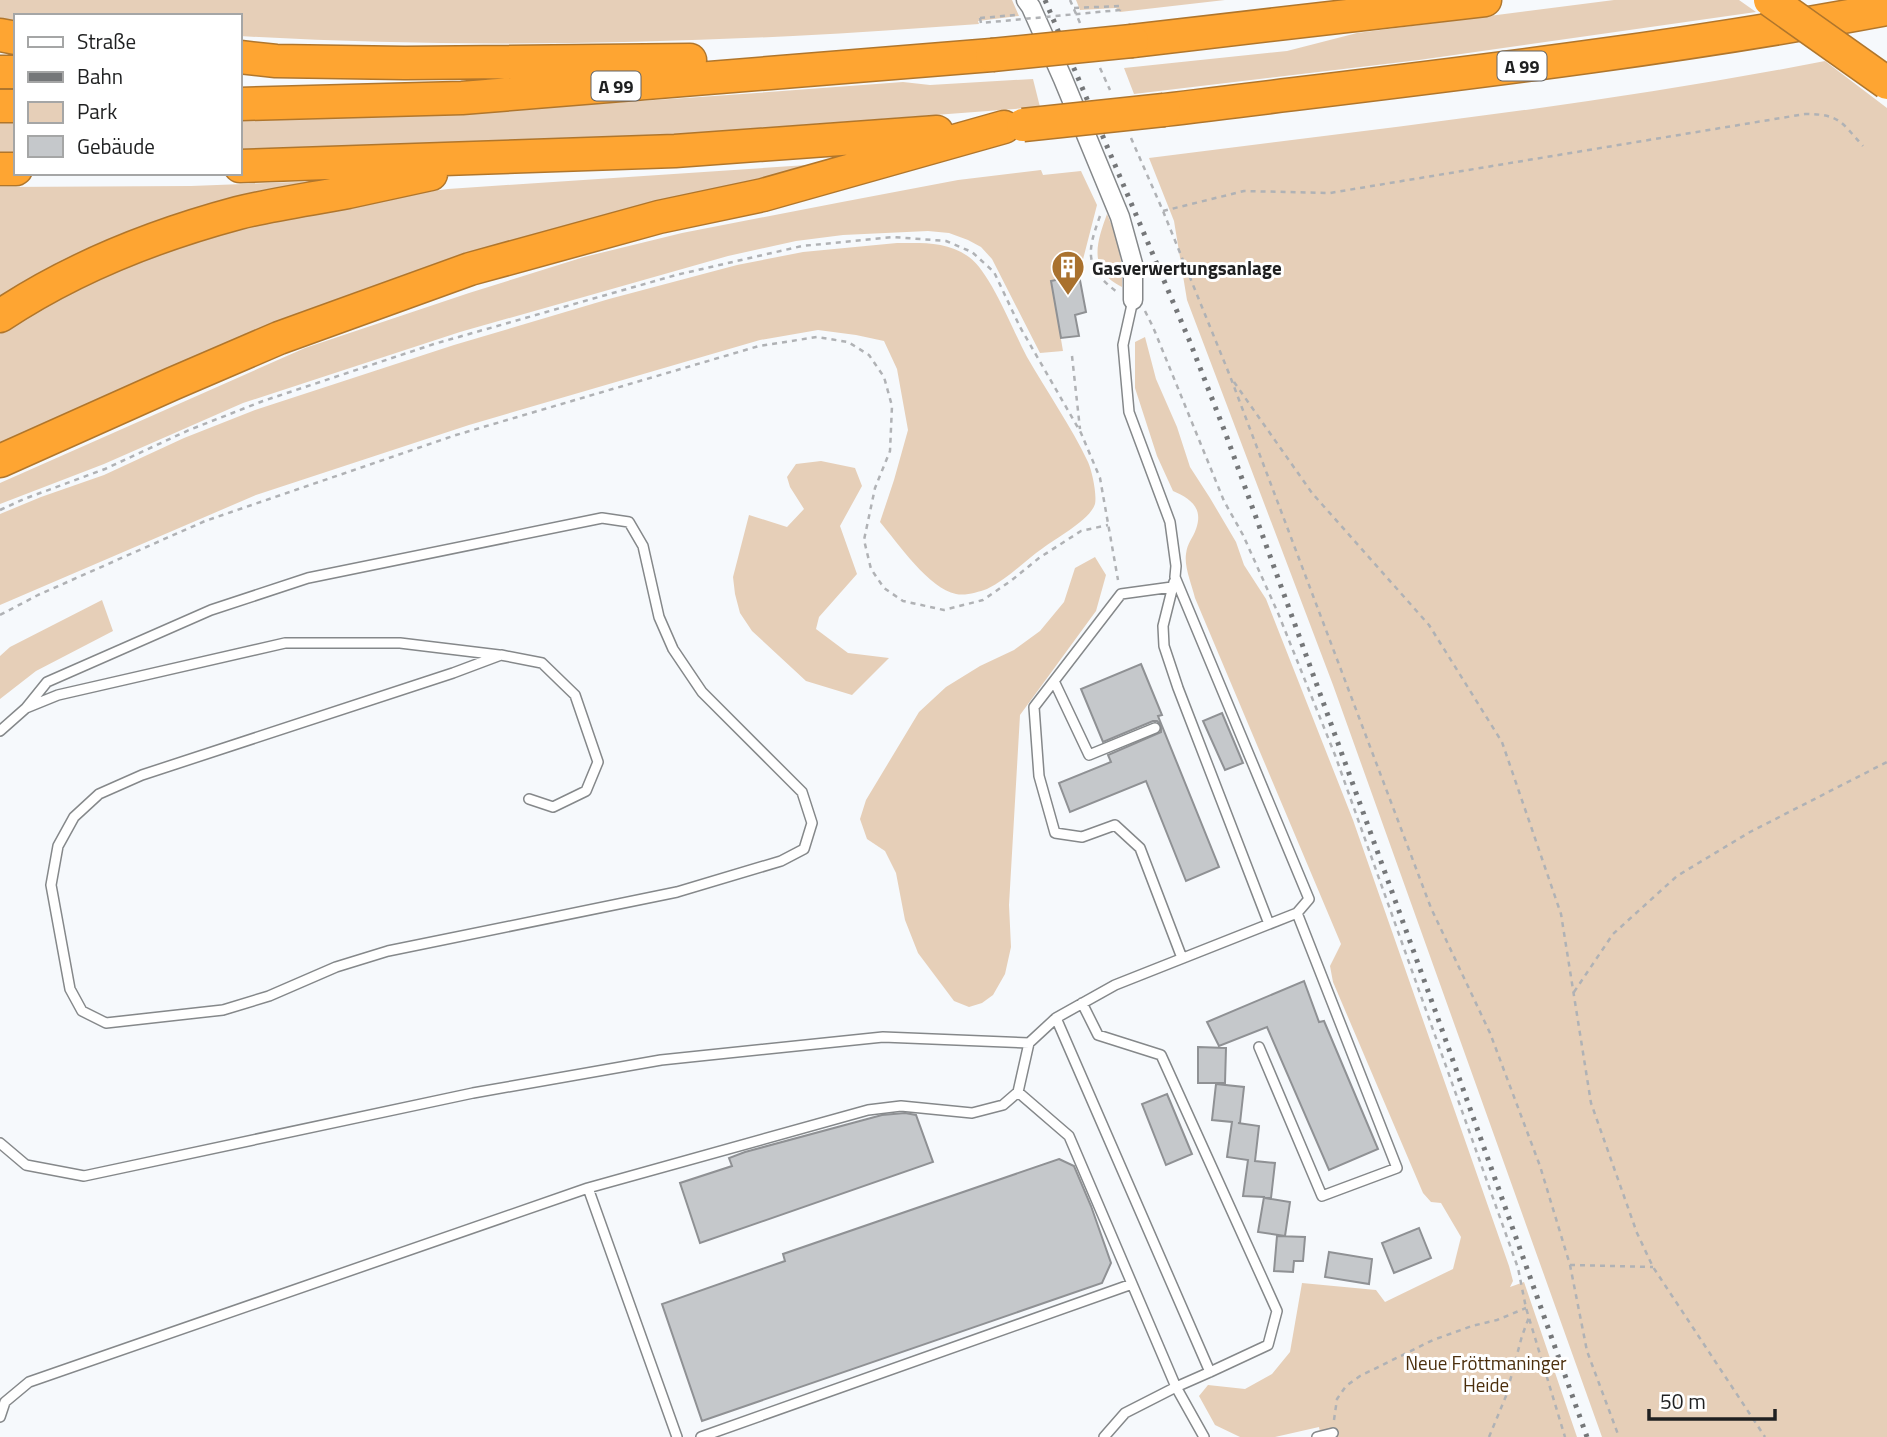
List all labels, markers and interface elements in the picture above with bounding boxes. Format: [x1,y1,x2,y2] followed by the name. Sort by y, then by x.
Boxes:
[14,14,242,175] legend
[77,25,136,57] text: Straße
[1498,52,1546,80] road number: A 99
[77,60,123,92] text: Bahn
[592,72,640,100] road number: A 99
[77,95,117,127] text: Park
[77,130,155,162] text: Gebäude
[1049,248,1087,297] building icon: Gasverwertungsanlage
[1092,253,1282,282] place label: Gasverwertungsanlage
[1405,1348,1567,1399] park label: Neue Fröttmaninger Heide
[1649,1378,1775,1422] scale bar
[1660,1385,1706,1417] text: 50 m

